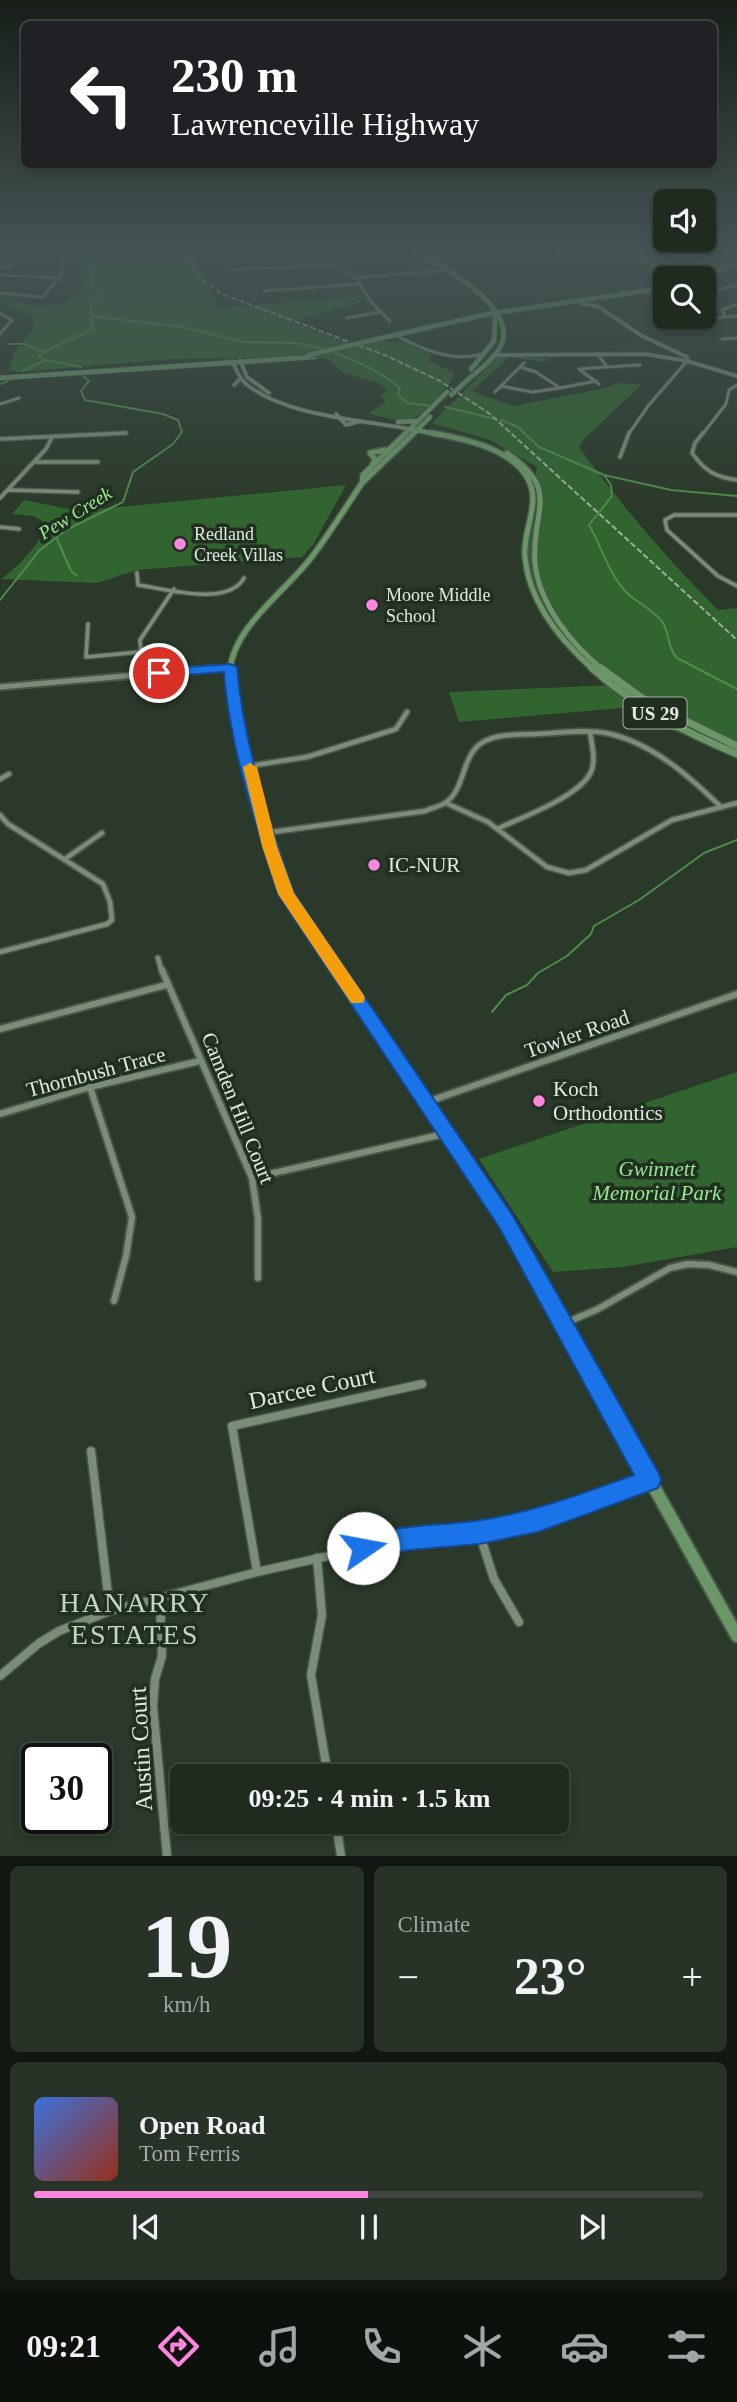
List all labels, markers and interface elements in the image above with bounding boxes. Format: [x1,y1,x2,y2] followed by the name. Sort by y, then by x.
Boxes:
[171,48,298,103] text: 230 m
[56,49,147,140] icon: left
[171,106,479,142] text: Lawrenceville Highway
[653,189,716,329] map controls
[653,189,716,252] button: sound
[653,266,716,329] button: search
[34,482,116,544] water label: Pew Creek
[194,524,283,565] place label: Redland Creek Villas
[172,536,188,552] marker: Redland Creek Villas
[386,585,490,626] place label: Moore Middle School
[364,597,380,613] marker: Moore Middle School
[129,643,189,703] pin
[140,654,178,692] icon: arrive
[624,698,686,728] road number: US 29
[388,853,460,877] place label: IC-NUR
[366,857,382,873] marker: IC-NUR
[522,1005,633,1063] street label: Towler Road
[197,1029,279,1187] street label: Camden Hill Court
[24,1042,168,1102] street label: Thornbush Trace
[553,1077,663,1125] place label: Koch Orthodontics
[531,1093,547,1109] marker: Koch Orthodontics
[592,1157,722,1205] park label: Gwinnett Memorial Park
[246,1362,378,1414] street label: Darcee Court
[326,1511,400,1585] position arrow
[60,1587,210,1650] district label: HANARRY ESTATES
[125,1686,157,1812] street label: Austin Court
[21,1743,112,1834] speed limit sign: 30
[249,1784,490,1813] text: 09:25 · 4 min · 1.5 km
[141,1896,232,1997] text: 19
[398,1912,470,1937] text: Climate
[514,1948,587,2005] text: 23°
[398,1956,419,1998] text: −
[682,1956,703,1998] text: +
[163,1992,210,2017] text: km/h
[139,2111,265,2140] text: Open Road
[139,2141,240,2166] text: Tom Ferris
[127,2208,165,2246] icon: previous
[350,2208,388,2246] icon: pause
[573,2208,611,2246] icon: next
[154,2322,203,2371] icon: directions
[255,2322,304,2371] icon: music
[357,2322,406,2371] icon: phone
[458,2322,507,2371] icon: climate
[560,2322,609,2371] icon: car
[662,2322,711,2371] icon: filters
[26,2328,101,2364] text: 09:21

